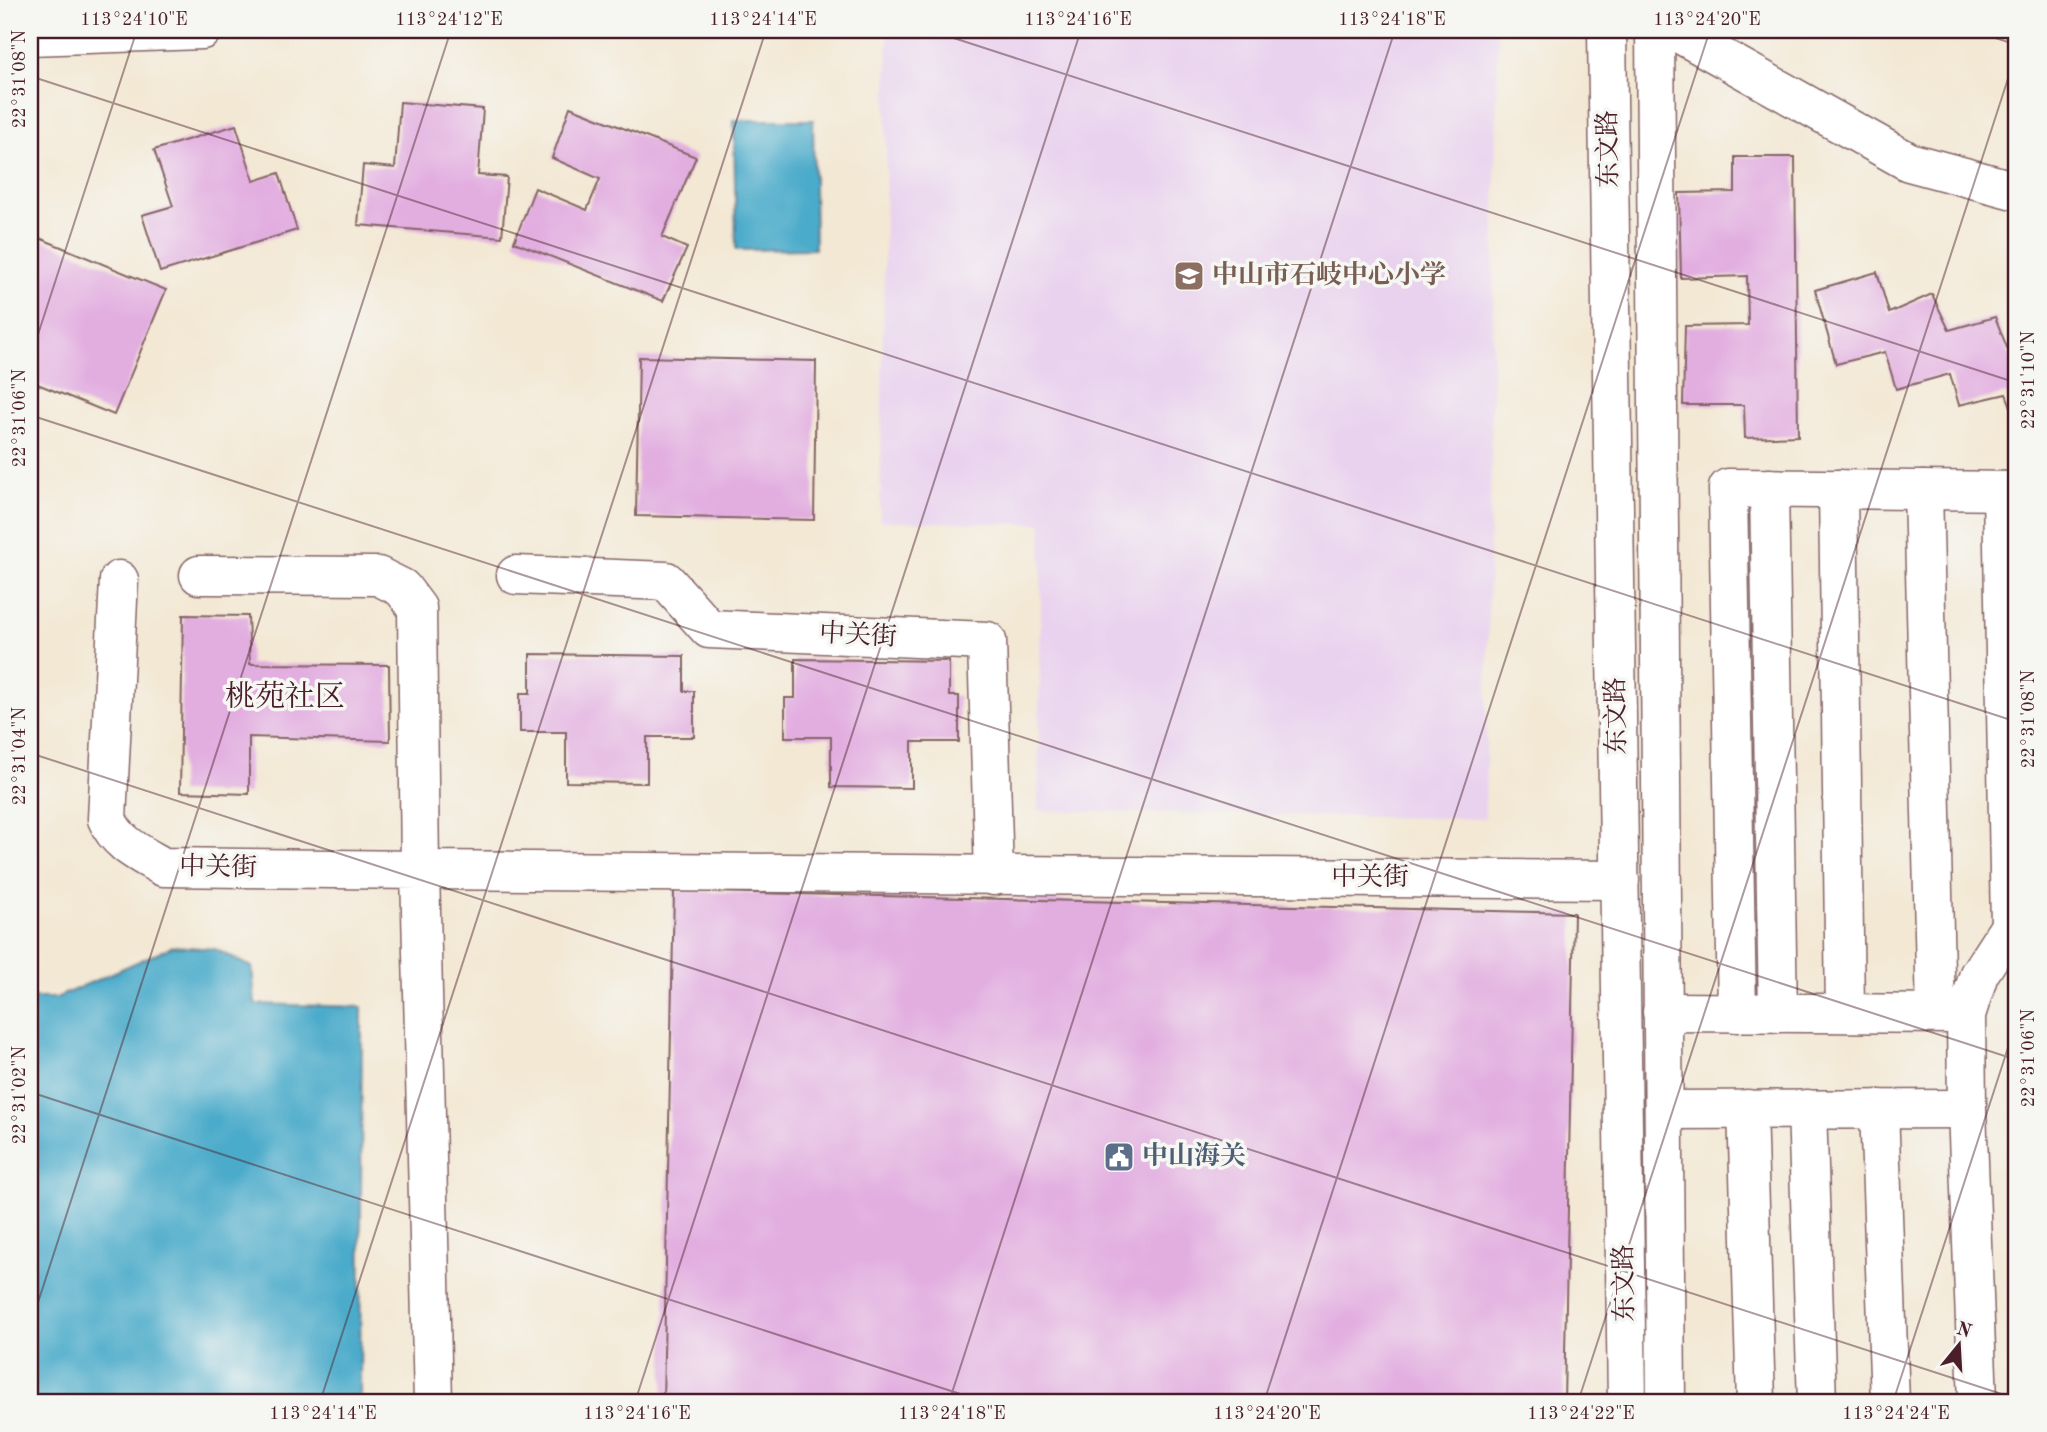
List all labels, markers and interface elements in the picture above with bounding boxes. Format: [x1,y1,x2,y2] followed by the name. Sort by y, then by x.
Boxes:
[80,11,188,29] text: 113°24'10"E
[395,11,503,29] text: 113°24'12"E
[709,11,817,29] text: 113°24'14"E
[1024,11,1132,29] text: 113°24'16"E
[1338,11,1446,29] text: 113°24'18"E
[1653,11,1761,29] text: 113°24'20"E
[11,30,29,128] text: 22°31'08"N
[1593,110,1623,188] street label: 东文路
[1172,259,1206,293] school or university icon: 中山市石岐中心小学
[1212,260,1446,289] place label: 中山市石岐中心小学
[2020,331,2038,429] text: 22°31'10"N
[11,369,29,467] text: 22°31'06"N
[818,619,898,651] street label: 中关街
[2020,670,2038,768] text: 22°31'08"N
[1601,677,1631,755] street label: 东文路
[225,680,345,713] district label: 桃苑社区
[11,707,29,805] text: 22°31'04"N
[179,852,257,882] street label: 中关街
[1331,863,1409,891] street label: 中关街
[2020,1009,2038,1107] text: 22°31'06"N
[11,1046,29,1144] text: 22°31'02"N
[1102,1140,1136,1174] public building icon: 中山海关
[1142,1141,1246,1170] place label: 中山海关
[1609,1244,1639,1322] street label: 东文路
[1924,1310,1994,1380] north arrow
[1954,1320,1974,1343] text: N
[269,1405,377,1423] text: 113°24'14"E
[583,1405,691,1423] text: 113°24'16"E
[898,1405,1006,1423] text: 113°24'18"E
[1213,1405,1321,1423] text: 113°24'20"E
[1527,1405,1635,1423] text: 113°24'22"E
[1842,1405,1950,1423] text: 113°24'24"E

